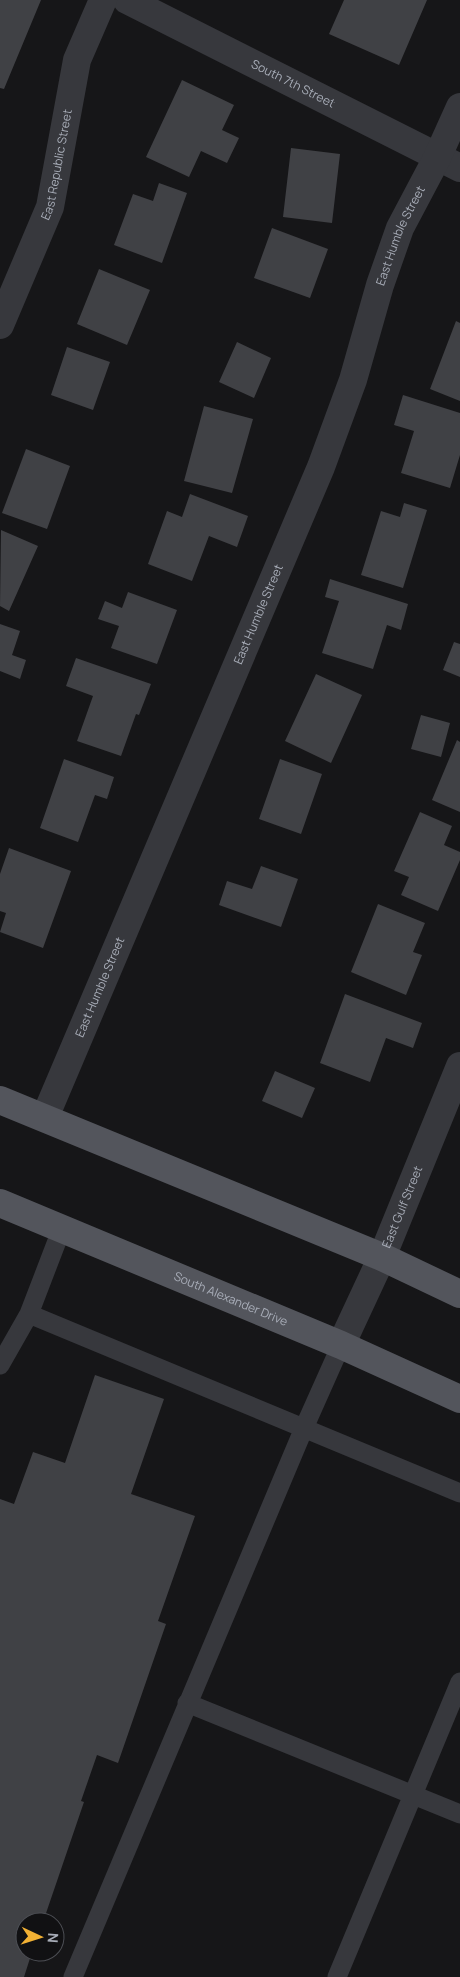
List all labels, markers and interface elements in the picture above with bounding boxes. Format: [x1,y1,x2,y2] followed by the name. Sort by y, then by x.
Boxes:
[249,55,338,112] street label: South 7th Street
[36,108,76,223] street label: East Republic Street
[371,182,429,288] street label: East Humble Street
[229,561,287,667] street label: East Humble Street
[71,934,128,1040] street label: East Humble Street
[378,1163,426,1251] street label: East Gulf Street
[171,1267,291,1330] street label: South Alexander Drive
[15,1912,65,1962] north arrow
[44,1932,63,1944] text: N

